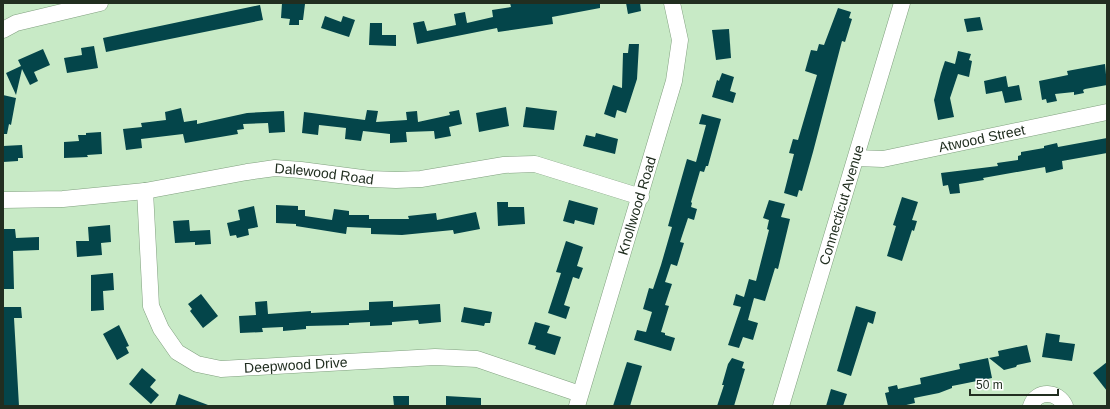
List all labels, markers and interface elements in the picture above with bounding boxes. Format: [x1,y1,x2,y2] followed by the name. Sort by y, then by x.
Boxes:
[937,121,1027,155] street label: Atwood Street
[816,143,867,267] street label: Connecticut Avenue
[615,155,659,257] street label: Knollwood Road
[274,160,375,187] street label: Dalewood Road
[244,354,348,376] street label: Deepwood Drive
[970,371,1058,397] scale bar
[976,378,1003,392] text: 50 m

